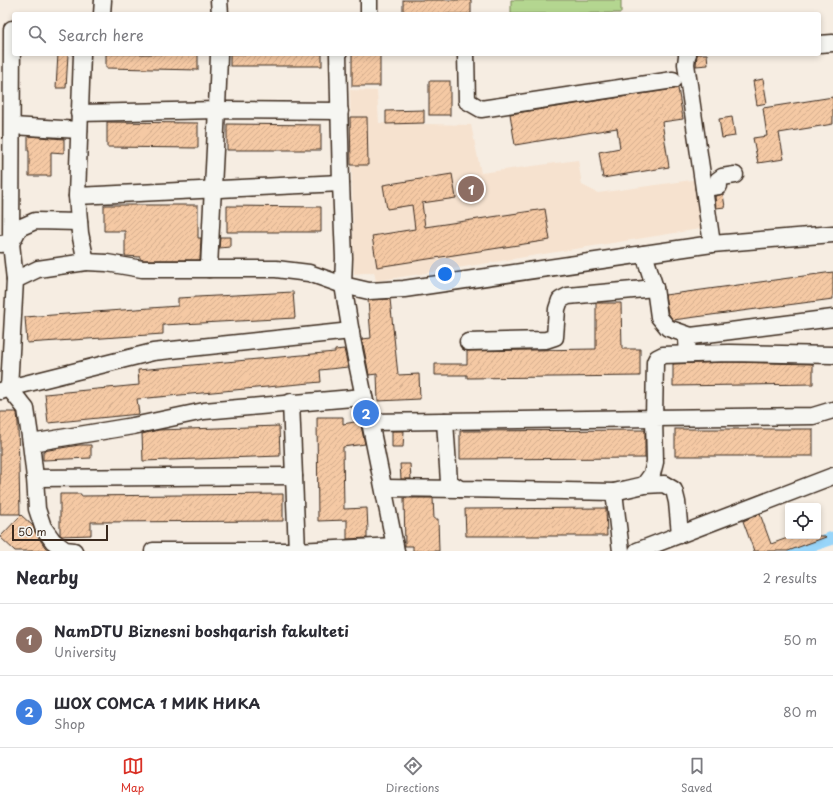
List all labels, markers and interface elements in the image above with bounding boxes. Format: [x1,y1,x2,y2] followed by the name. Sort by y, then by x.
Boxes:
[12,12,821,56] search box
[26,23,48,45] icon: search
[58,23,144,46] text: Search here
[458,174,484,204] pin: 1
[435,264,455,284] your location
[353,398,379,428] pin: 2
[785,503,821,539] map controls
[785,503,821,539] button: locate
[12,523,108,542] scale bar
[18,523,47,540] text: 50 m
[16,564,78,590] text: Nearby
[763,568,817,587] text: 2 results
[54,619,349,642] text: NamDTU Biznesni boshqarish fakulteti
[26,630,32,649] text: 1
[783,630,817,649] text: 50 m
[54,642,116,661] text: University
[54,691,260,714] text: ШОХ СОМСА 1 МИК НИКА
[24,702,34,721] text: 2
[783,702,817,721] text: 80 m
[54,714,85,733] text: Shop
[121,755,144,796] tab: Map
[386,755,439,796] tab: Directions
[681,755,712,796] tab: Saved

